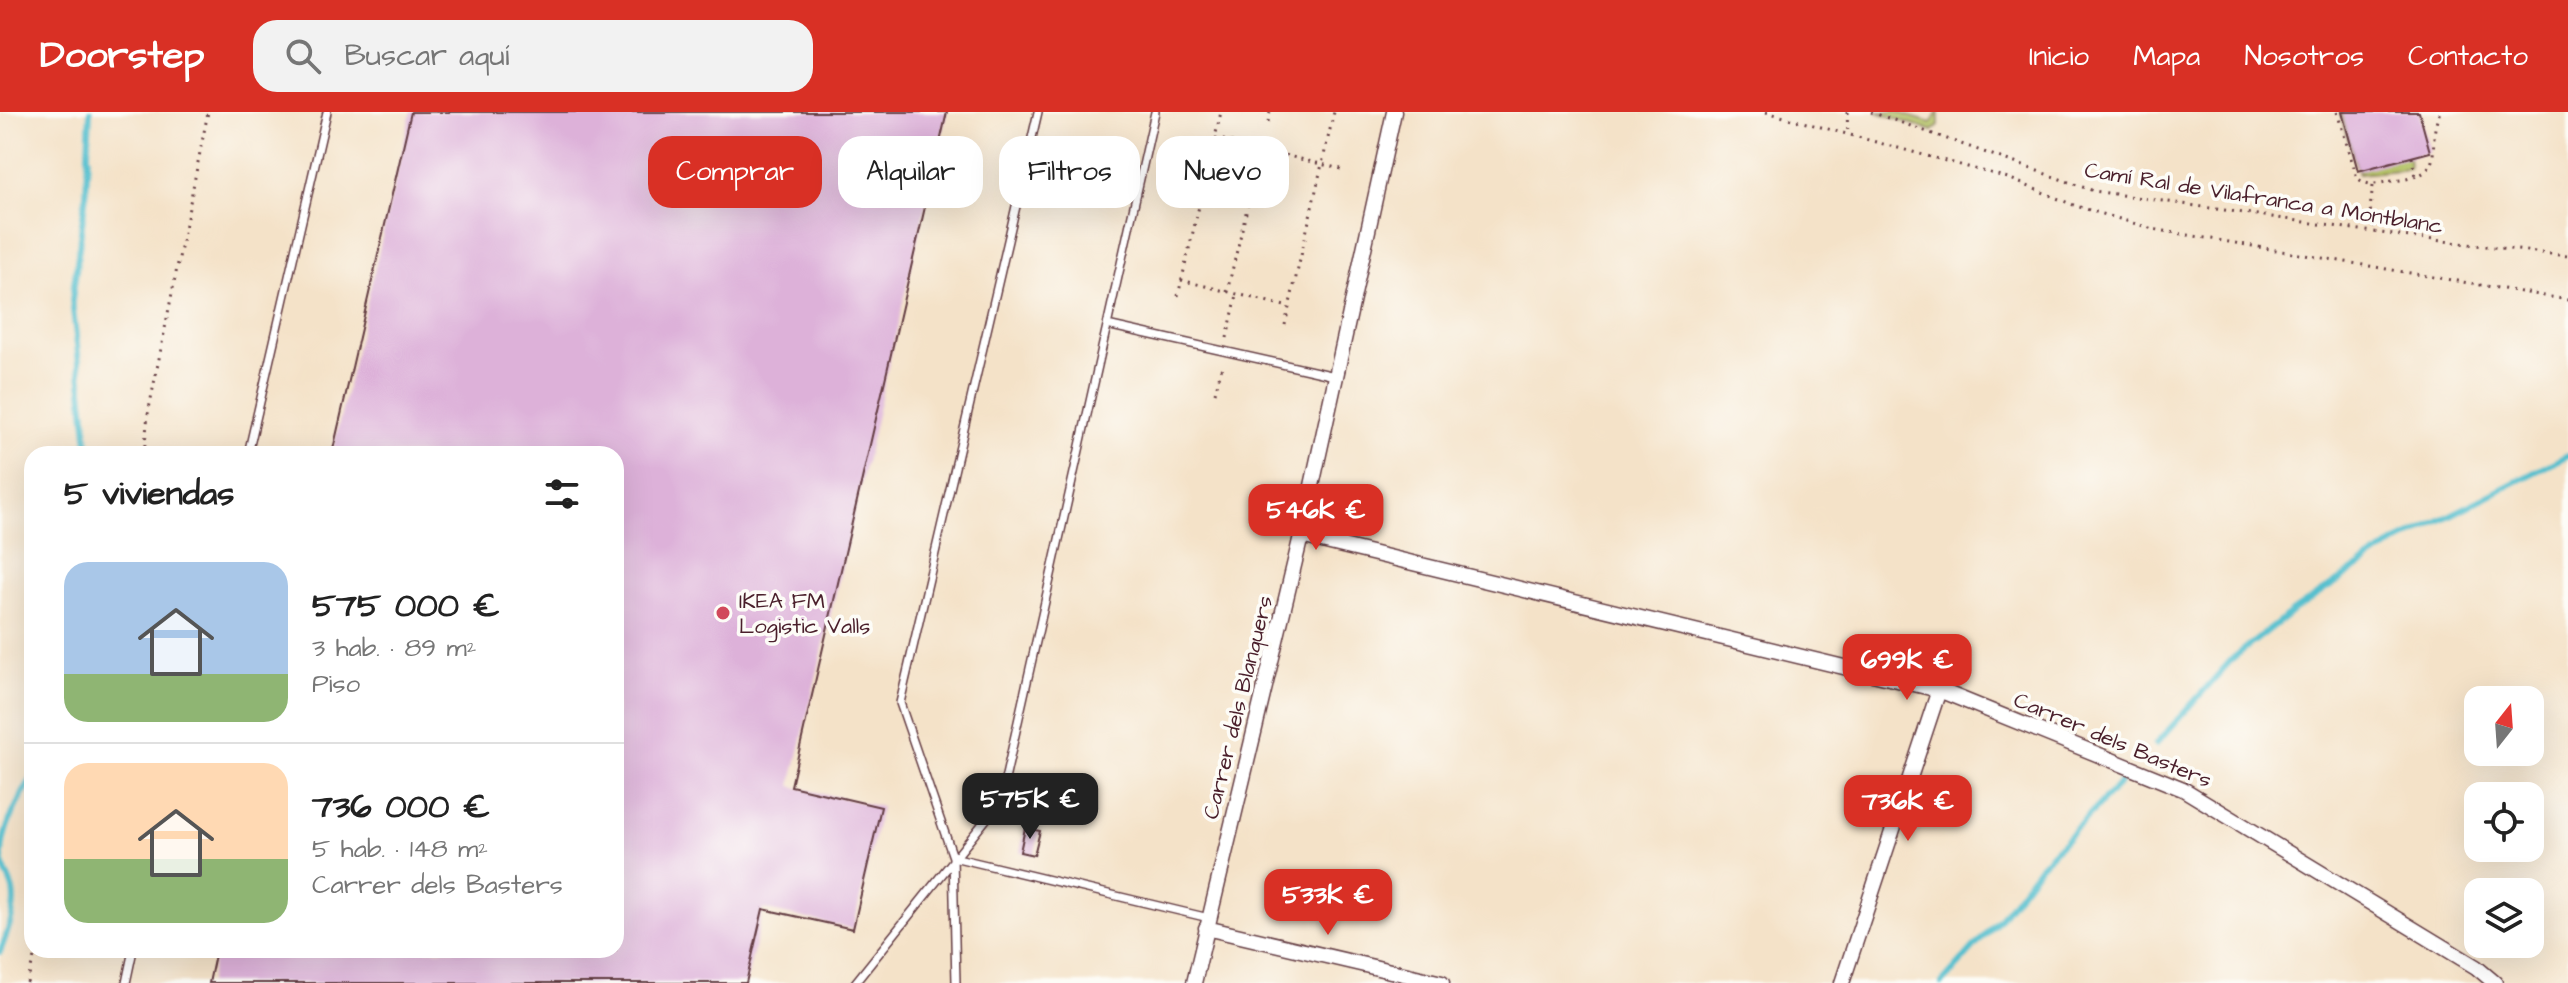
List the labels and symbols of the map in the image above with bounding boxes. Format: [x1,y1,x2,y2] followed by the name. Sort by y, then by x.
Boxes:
[2082,155,2445,242] street label: Camí Ral de Vilafranca a Montblanc
[1251,484,1381,552] pin: 546K €
[739,586,870,643] place label: IKEA FM Logistic Valls
[1196,592,1281,822] street label: Carrer dels Blanquers
[714,604,732,622] marker: IKEA FM Logistic Valls
[1842,634,1972,702] pin: 699K €
[2009,685,2216,796] street label: Carrer dels Basters
[2464,686,2544,766] north arrow
[965,773,1095,841] pin: 575K €
[1843,775,1973,843] pin: 736K €
[1263,869,1393,937] pin: 533K €

